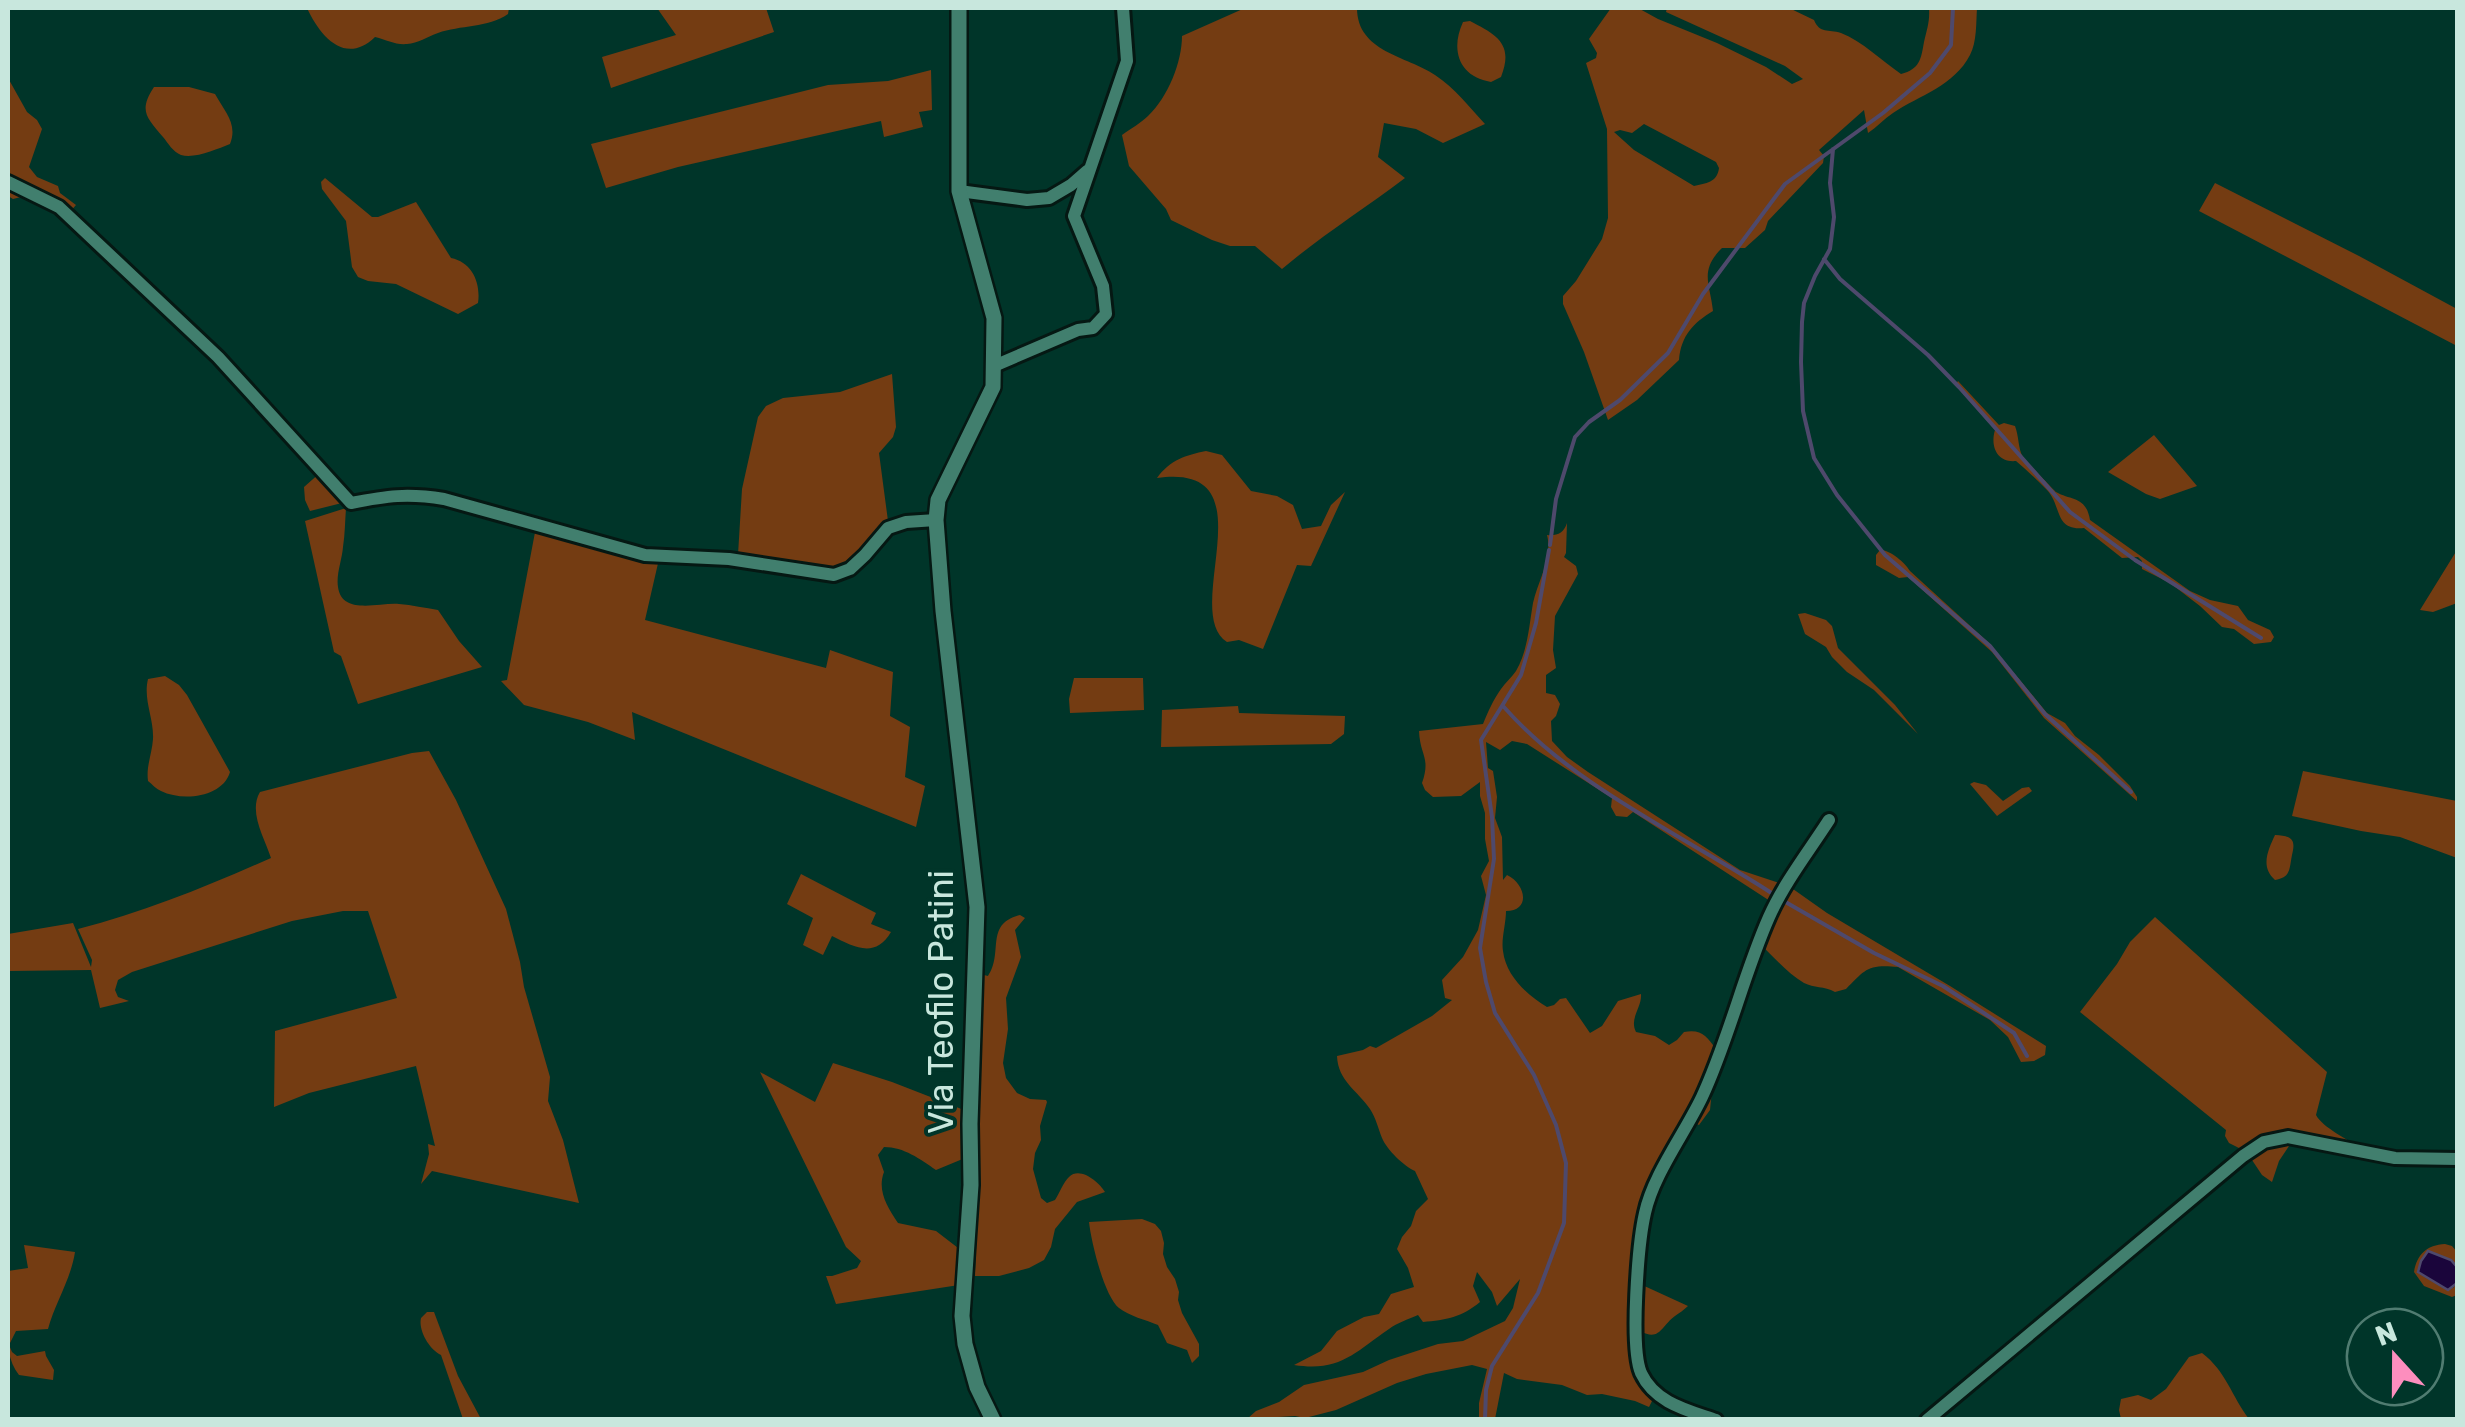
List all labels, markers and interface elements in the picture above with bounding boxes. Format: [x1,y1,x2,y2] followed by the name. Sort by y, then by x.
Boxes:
[920,870,962,1134] street label: Via Teofilo Patini
[2345,1307,2445,1407] north arrow
[2371,1315,2402,1353] text: N

